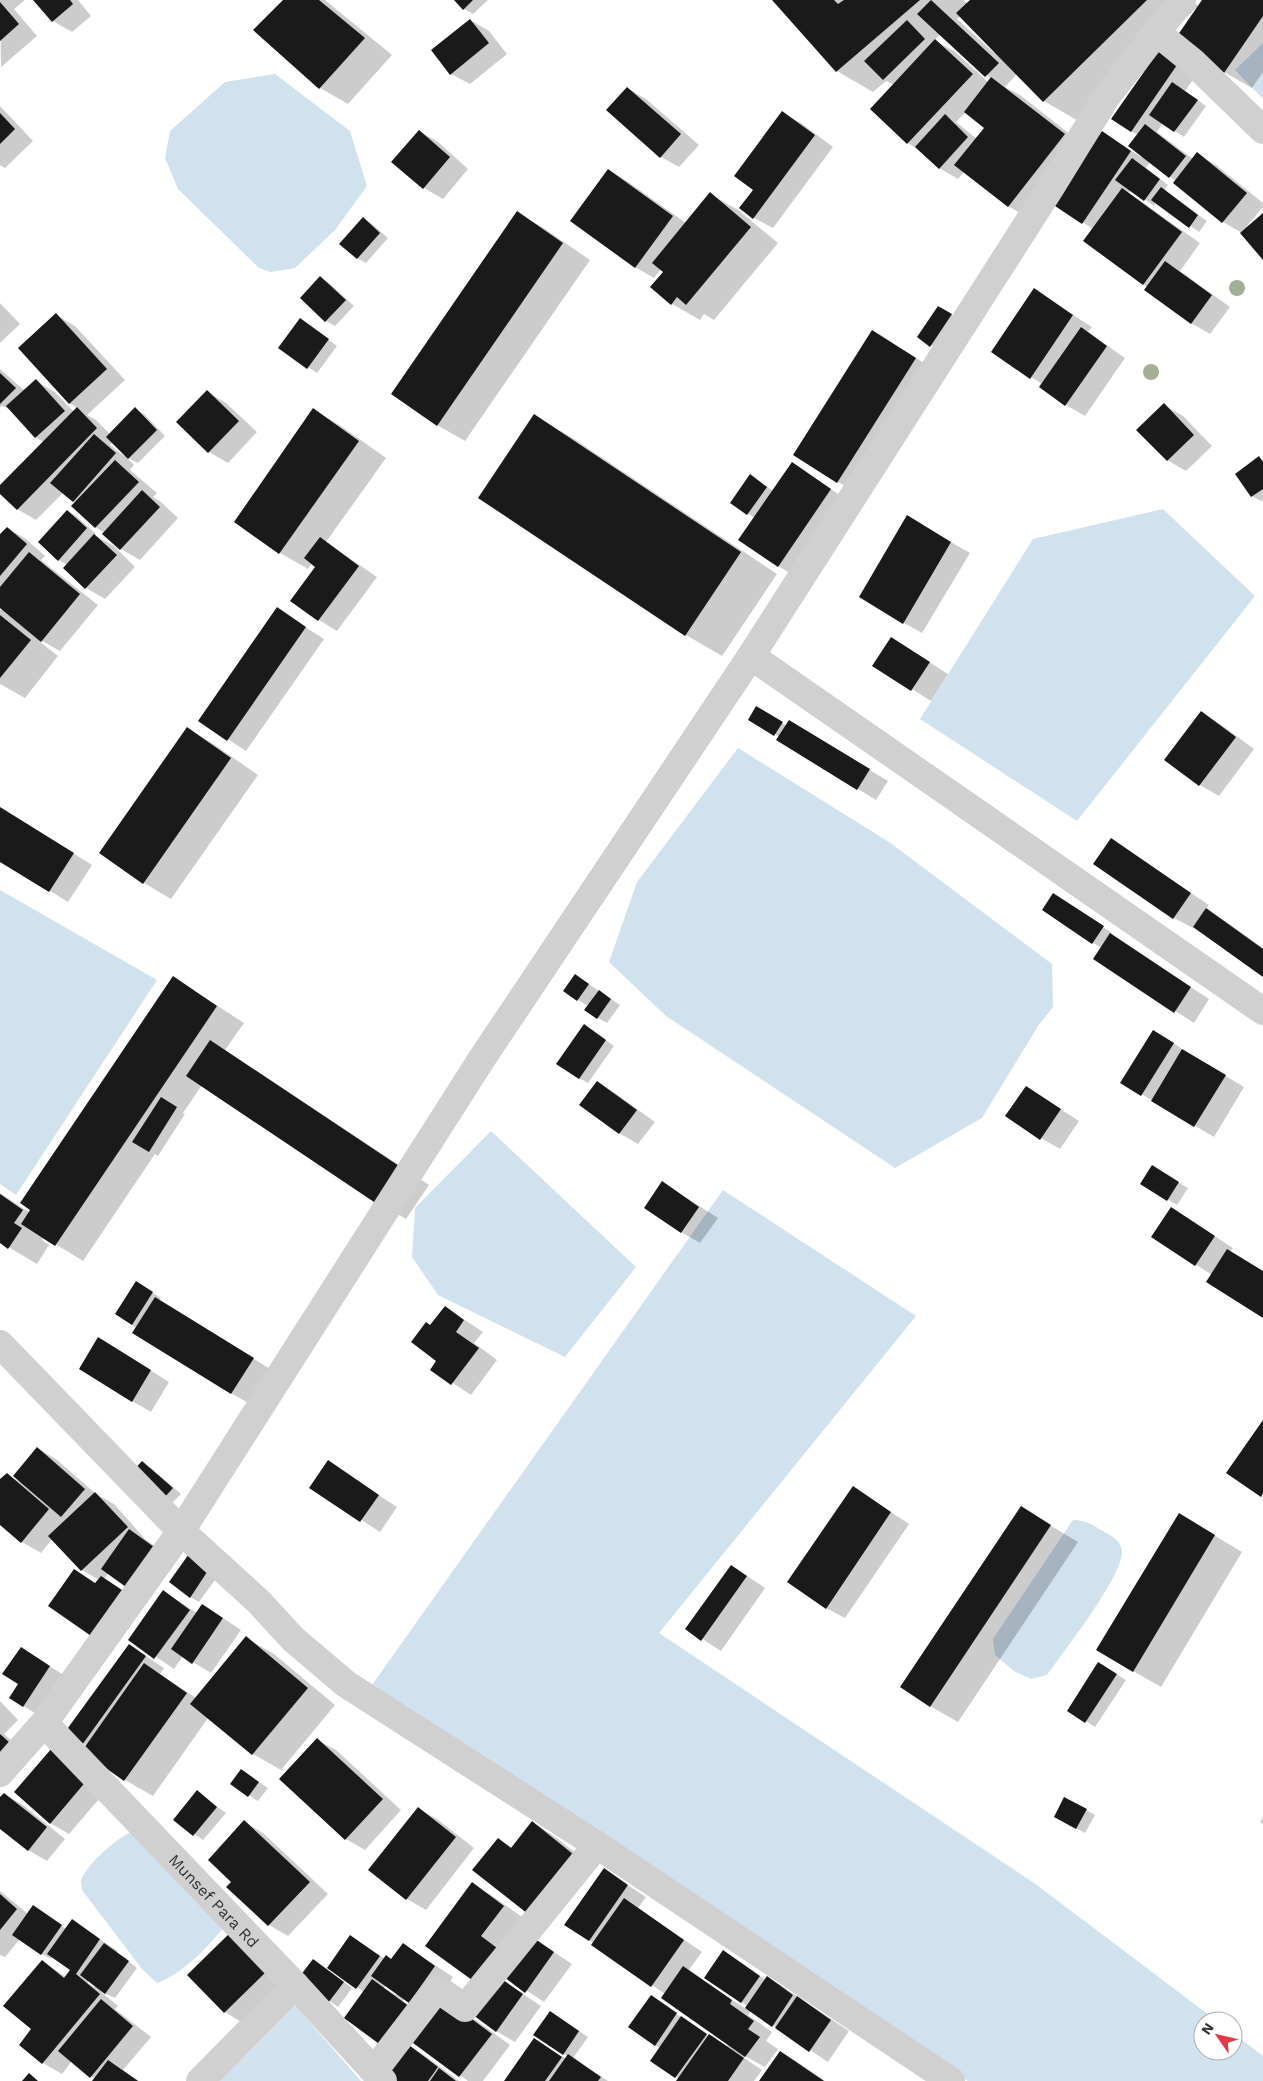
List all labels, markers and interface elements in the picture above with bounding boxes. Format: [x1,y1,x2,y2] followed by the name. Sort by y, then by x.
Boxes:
[165,1850,263,1952] street label: Munsef Para Rd
[1193,2011,1243,2061] north arrow
[1198,2020,1217,2038] text: N

